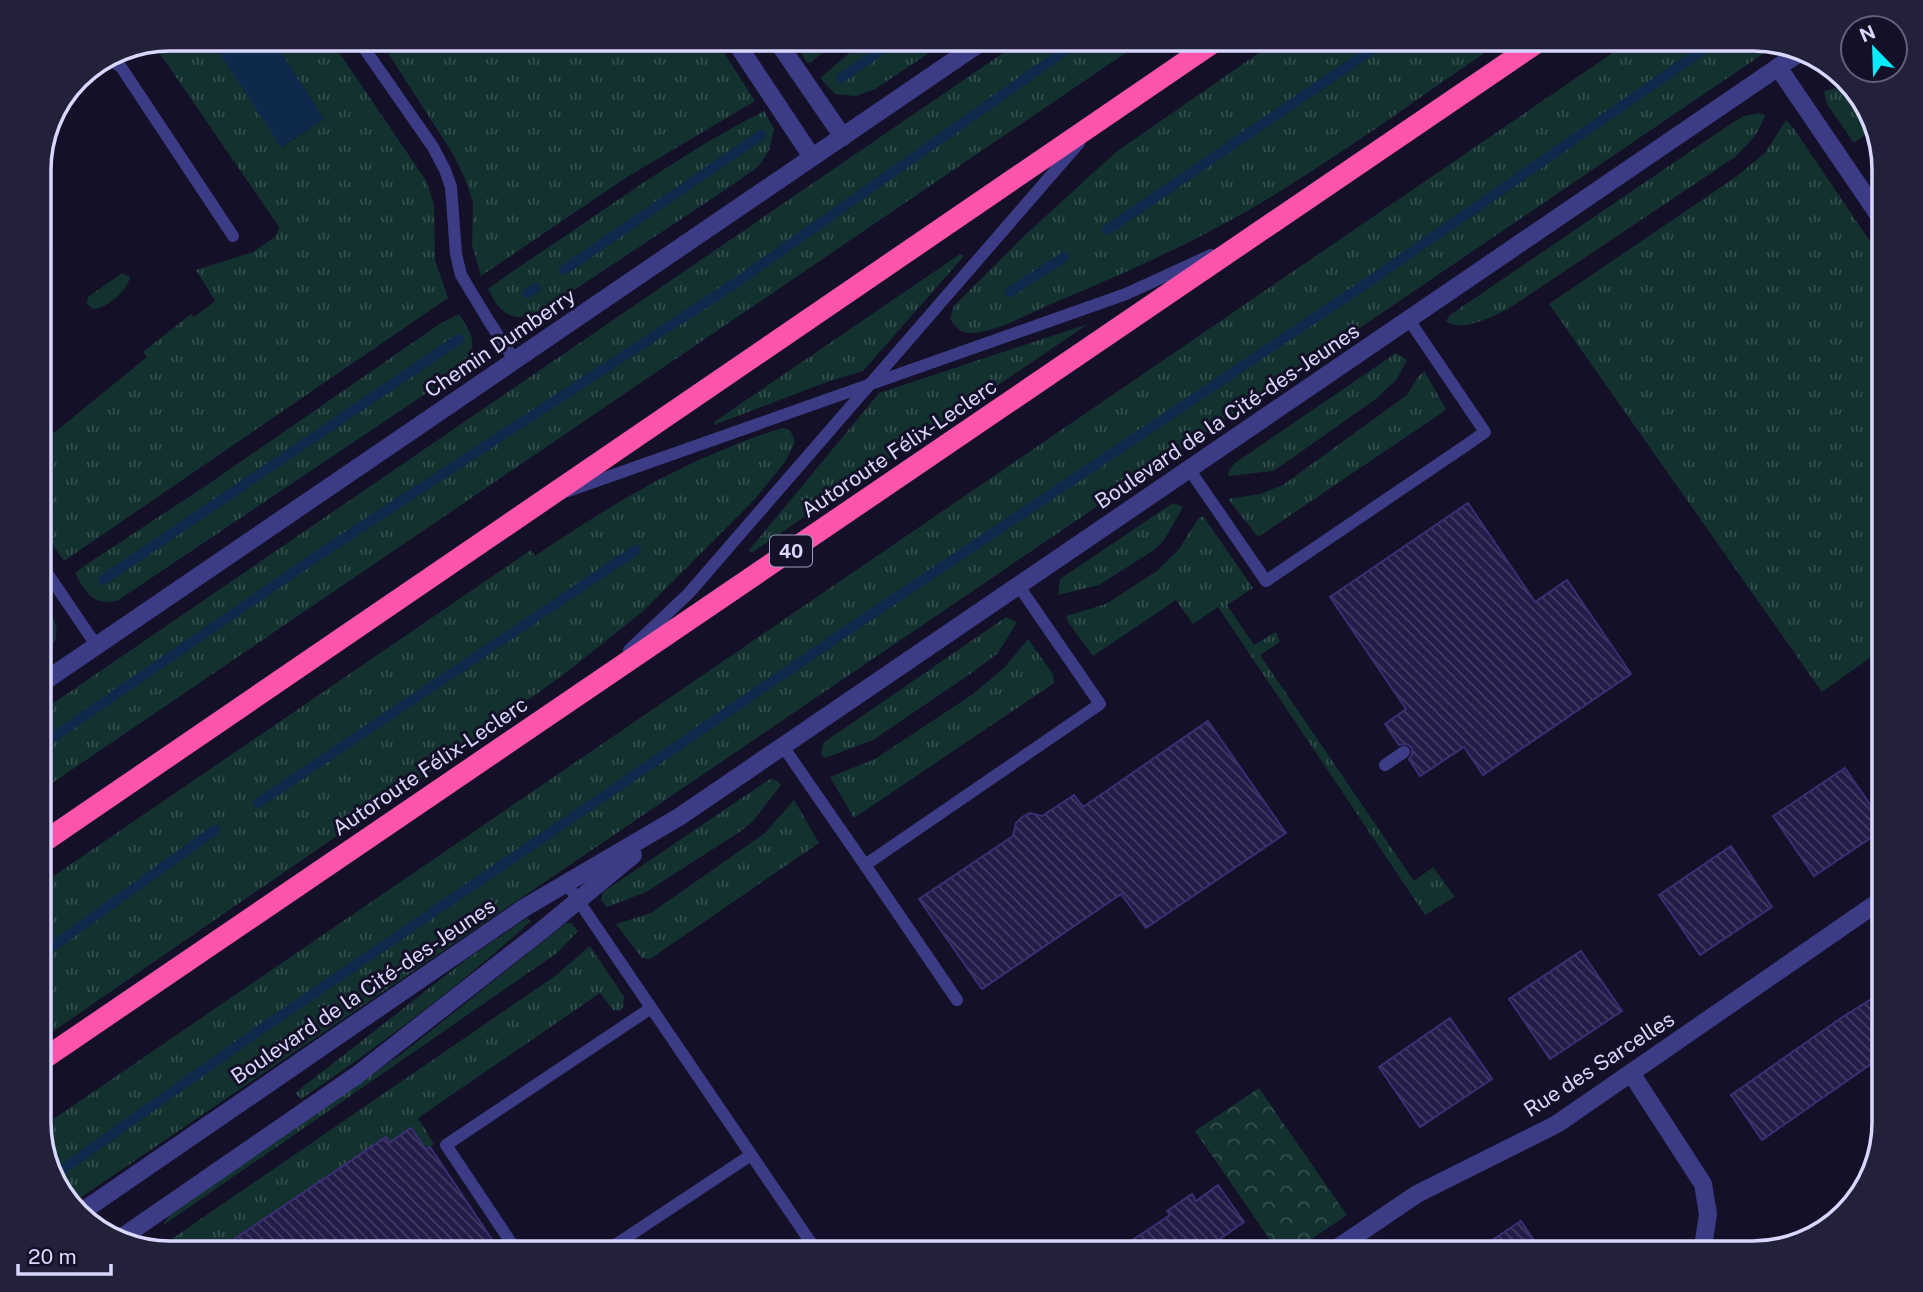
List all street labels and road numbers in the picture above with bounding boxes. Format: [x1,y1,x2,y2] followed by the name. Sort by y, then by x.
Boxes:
[420,283,580,403] street label: Chemin Dumberry
[1090,318,1364,514] street label: Boulevard de la Cité-des-Jeunes
[797,373,1001,523] street label: Autoroute Félix-Leclerc
[770,536,812,566] road number: 40
[328,691,532,841] street label: Autoroute Félix-Leclerc
[226,893,500,1089] street label: Boulevard de la Cité-des-Jeunes
[1519,1006,1679,1122] street label: Rue des Sarcelles

